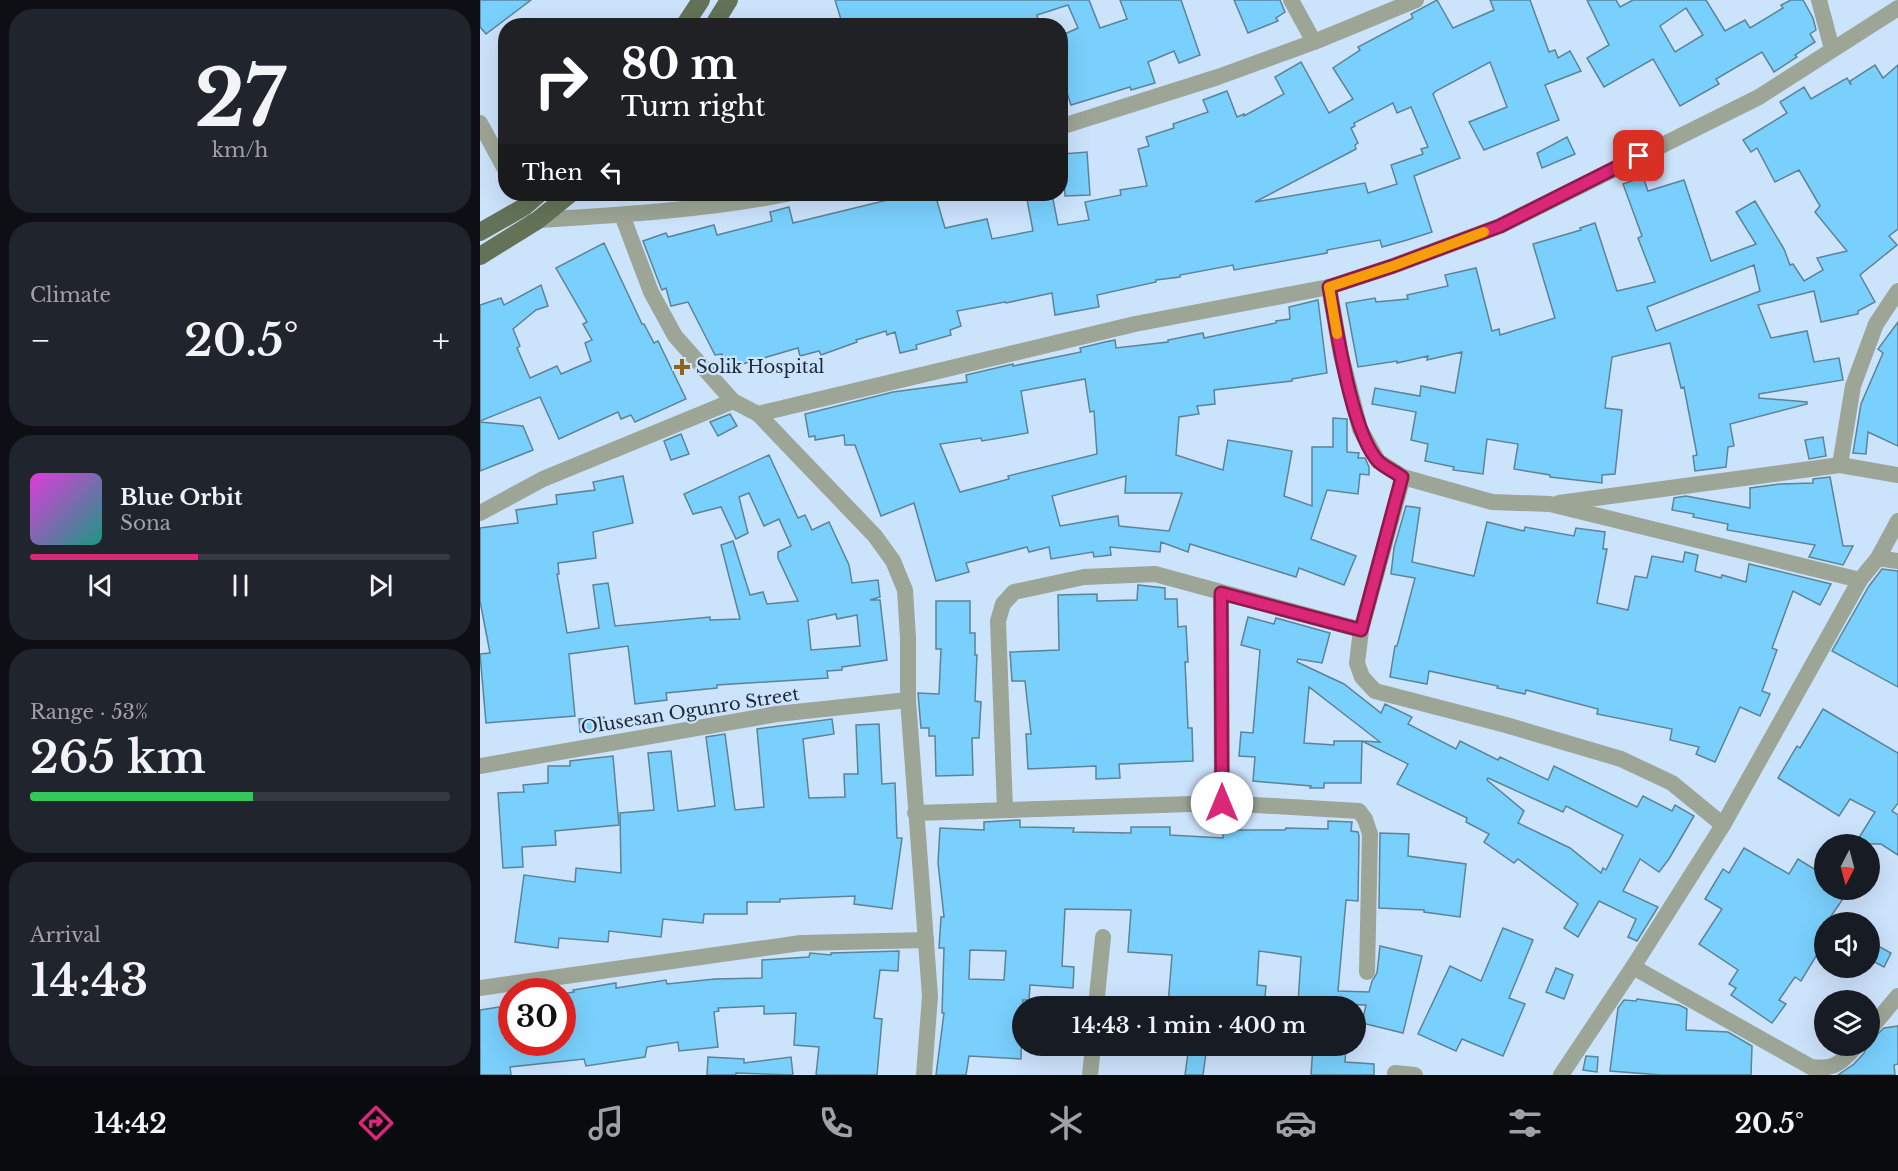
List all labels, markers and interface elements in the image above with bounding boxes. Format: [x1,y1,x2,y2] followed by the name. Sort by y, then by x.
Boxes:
[621,38,737,90] text: 80 m
[522,42,600,120] icon: right
[194,50,286,147] text: 27
[621,90,765,123] text: Turn right
[1613,130,1664,181] pin
[212,138,268,162] text: km/h
[1622,139,1655,172] icon: arrive
[595,156,628,189] icon: left
[522,159,583,186] text: Then
[30,283,111,307] text: Climate
[184,312,299,368] text: 20.5°
[30,320,51,361] text: −
[432,320,450,361] text: +
[696,356,825,378] place label: Solik Hospital
[673,358,691,376] marker: Solik Hospital
[120,484,242,511] text: Blue Orbit
[120,511,171,535] text: Sona
[84,569,117,602] icon: previous
[224,569,257,602] icon: pause
[364,569,397,602] icon: next
[579,683,801,739] street label: Olusesan Ogunro Street
[30,700,148,724] text: Range · 53%
[30,729,206,785] text: 265 km
[1190,771,1254,835] position arrow
[1814,834,1880,900] north arrow
[1814,834,1880,1056] map controls
[1814,912,1880,978] button: sound
[30,923,101,947] text: Arrival
[30,952,148,1008] text: 14:43
[498,978,576,1056] speed limit sign: 30
[1814,990,1880,1056] button: layers
[1072,1012,1306,1039] text: 14:43 · 1 min · 400 m
[355,1102,397,1144] icon: directions
[585,1102,627,1144] icon: music
[815,1102,857,1144] icon: phone
[1045,1102,1087,1144] icon: climate
[1275,1102,1317,1144] icon: car
[1504,1102,1546,1144] icon: filters
[94,1107,167,1140] text: 14:42
[1734,1107,1804,1140] text: 20.5°

